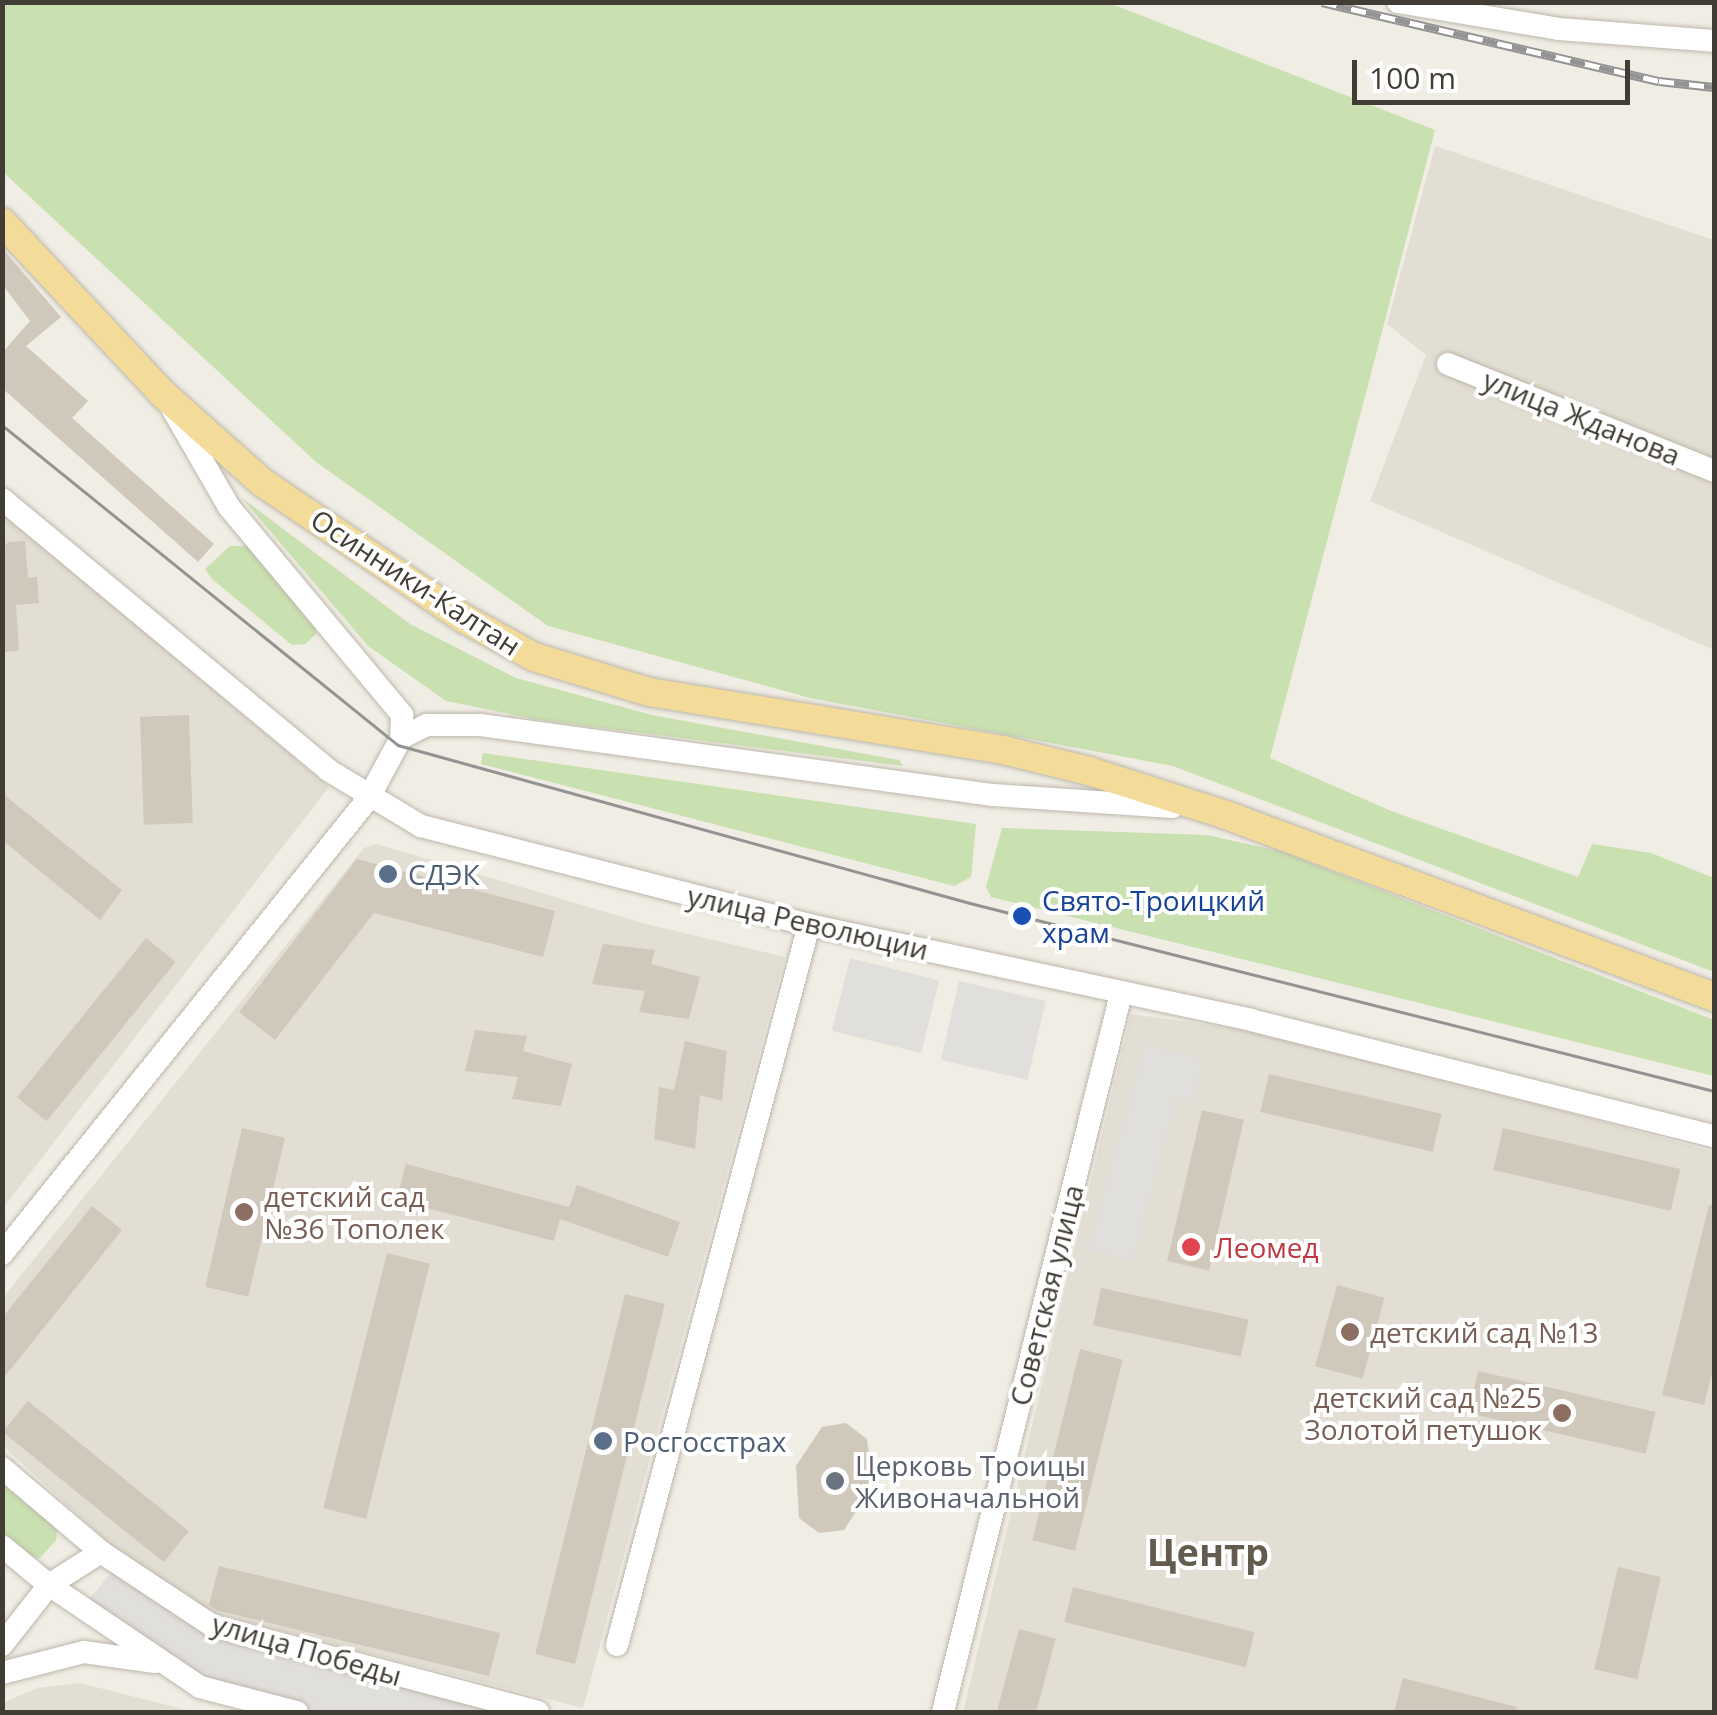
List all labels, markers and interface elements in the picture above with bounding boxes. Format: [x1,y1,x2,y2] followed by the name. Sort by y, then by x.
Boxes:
[1357,40,1634,102] scale bar
[1369,57,1456,98] text: 100 m
[1479,362,1685,472] street label: улица Жданова
[305,502,527,662] street label: Осинники-Калтан
[408,857,480,891] place label: СДЭК
[377,863,399,885] marker: СДЭК
[684,878,932,966] street label: улица Революции
[1042,883,1265,949] place label: Свято-Троицкий храм
[1011,905,1033,927] marker: Свято-Троицкий храм
[264,1179,444,1245] place label: детский сад №36 Тополек
[1002,1181,1090,1409] street label: Советская улица
[233,1201,255,1223] marker: детский сад №36 Тополек
[1214,1230,1319,1264] place label: Леомед
[1178,1234,1204,1260] marker: Леомед
[1370,1315,1599,1349] place label: детский сад №13
[1339,1321,1361,1343] marker: детский сад №13
[1304,1380,1542,1446] place label: детский сад №25 Золотой петушок
[1551,1402,1573,1424] marker: детский сад №25 Золотой петушок
[623,1424,786,1458] place label: Росгосстрах
[592,1430,614,1452] marker: Росгосстрах
[855,1448,1086,1514] place label: Церковь Троицы Живоначальной
[824,1470,846,1492] marker: Церковь Троицы Живоначальной
[1147,1529,1269,1575] district label: Центр
[208,1606,406,1692] street label: улица Победы

